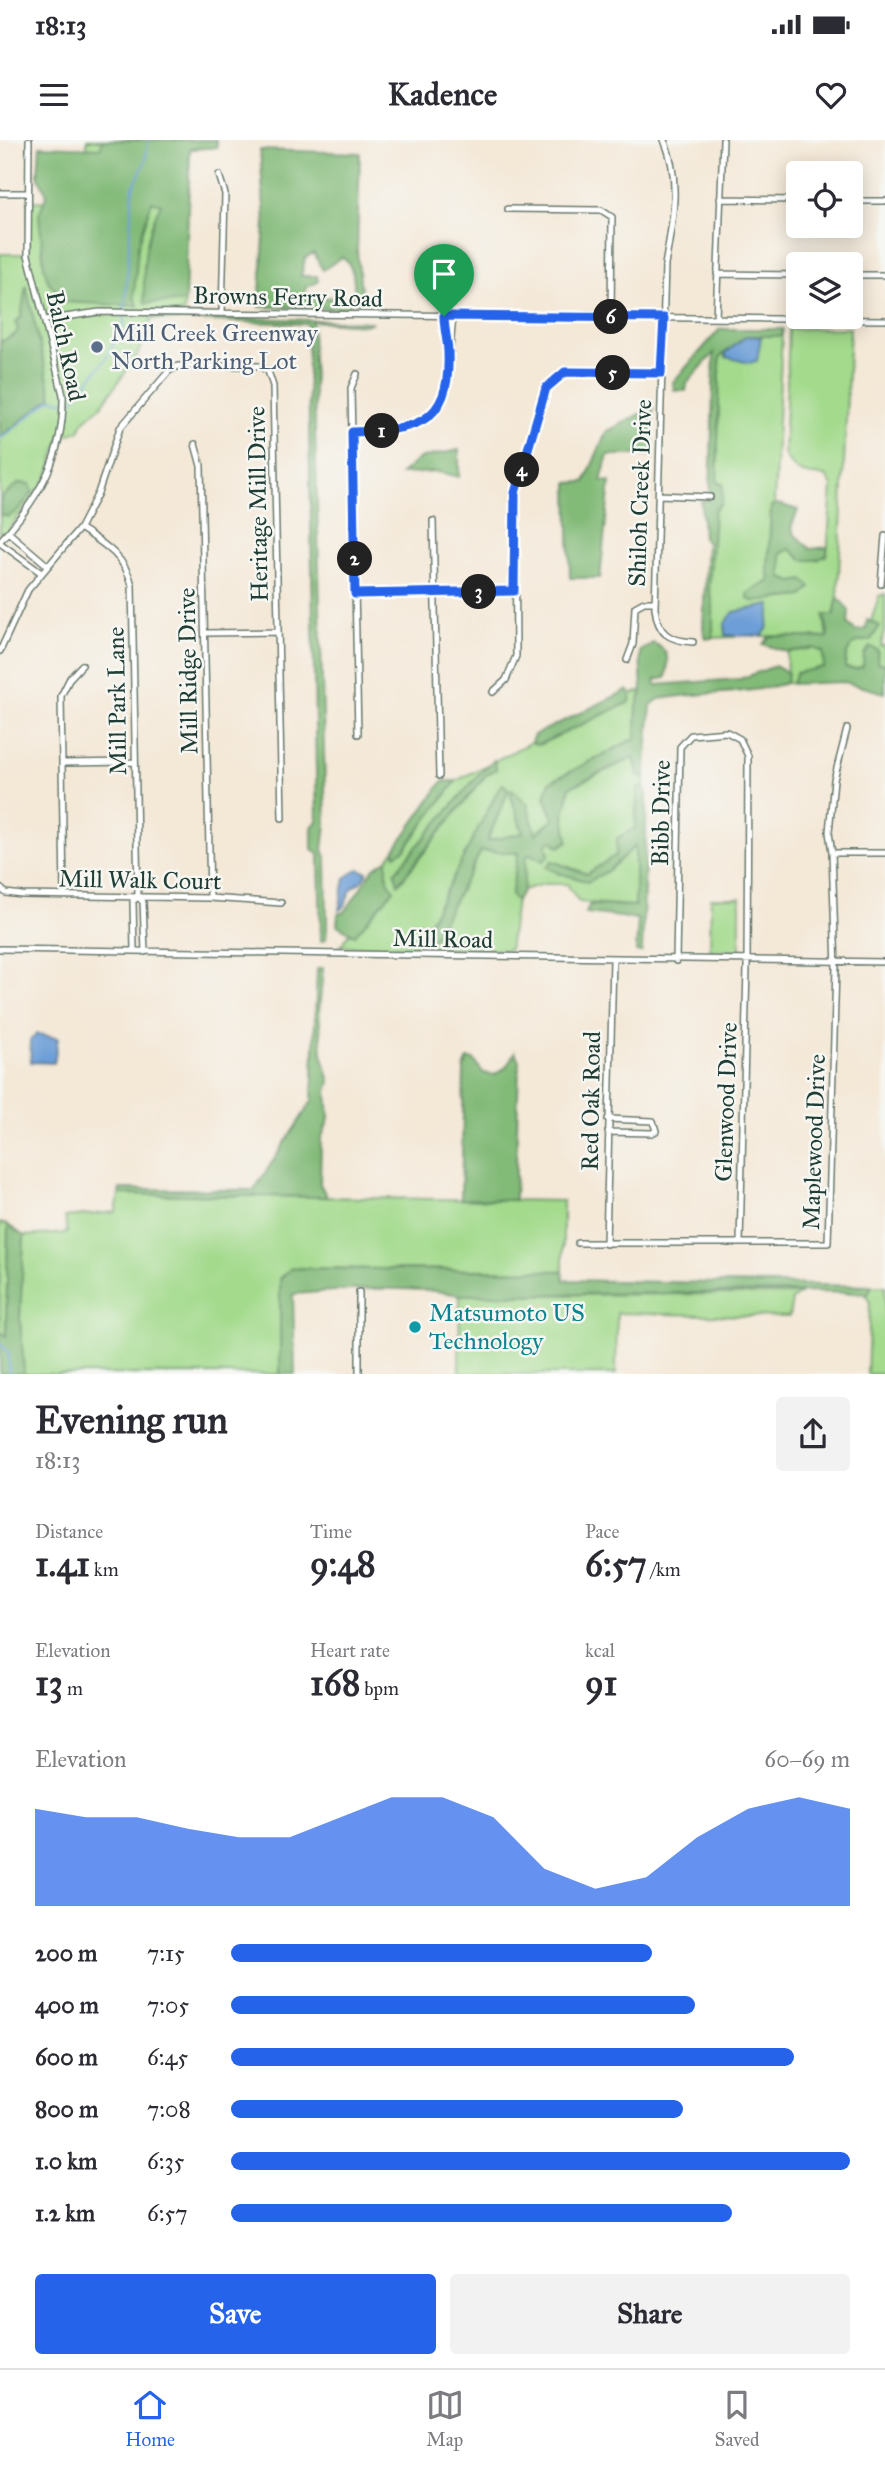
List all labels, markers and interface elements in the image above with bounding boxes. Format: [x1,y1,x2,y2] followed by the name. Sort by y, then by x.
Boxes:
[35,9,86,41] text: 18:13
[388,75,497,114] text: Kadence
[35,76,73,114] icon: menu
[812,76,850,114] icon: heart
[786,161,863,329] map controls
[786,161,863,238] button: locate
[414,244,474,316] pin
[786,252,863,329] button: layers
[425,255,463,293] icon: arrive
[193,280,383,314] street label: Browns Ferry Road
[40,288,92,404] street label: Balch Road
[594,300,628,334] pin: 6
[606,305,615,328] text: 6
[111,318,319,376] place label: Mill Creek Greenway North Parking Lot
[89,339,105,355] marker: Mill Creek Greenway North Parking Lot
[596,356,630,390] pin: 5
[608,361,617,384] text: 5
[622,399,658,587] street label: Shiloh Creek Drive
[241,406,275,602] street label: Heritage Mill Drive
[364,414,400,448] pin: 1
[378,419,385,442] text: 1
[504,452,540,488] pin: 4
[516,458,527,481] text: 4
[338,542,372,576] pin: 2
[350,547,359,570] text: 2
[462,574,496,610] pin: 3
[475,580,482,603] text: 3
[172,587,204,755] street label: Mill Ridge Drive
[101,626,133,776] street label: Mill Park Lane
[645,760,677,866] street label: Bibb Drive
[58,864,222,896] street label: Mill Walk Court
[392,923,494,955] street label: Mill Road
[708,1022,744,1182] street label: Glenwood Drive
[575,1031,607,1171] street label: Red Oak Road
[796,1054,832,1230] street label: Maplewood Drive
[429,1298,585,1356] place label: Matsumoto US Technology
[407,1319,423,1335] marker: Matsumoto US Technology
[35,1397,228,1443] text: Evening run
[776,1397,850,1471] button: share
[35,1446,80,1474] text: 18:13
[35,1520,103,1543] text: Distance
[310,1520,352,1543] text: Time
[585,1520,619,1543] text: Pace
[35,1543,90,1586] text: 1.41
[310,1543,376,1586] text: 9:48
[585,1543,647,1586] text: 6:57
[90,1558,119,1581] text: km
[647,1558,681,1581] text: /km
[35,1639,110,1662] text: Elevation
[310,1639,390,1662] text: Heart rate
[585,1639,615,1662] text: kcal
[35,1662,63,1705] text: 13
[310,1662,360,1705] text: 168
[585,1662,617,1705] text: 91
[63,1677,83,1700] text: m
[360,1677,399,1700] text: bpm
[35,1745,126,1773] text: Elevation
[764,1745,850,1773] text: 60–69 m
[35,1939,97,1967] text: 200 m
[147,1939,185,1967] text: 7:15
[35,1991,99,2019] text: 400 m
[147,1991,189,2019] text: 7:05
[35,2043,98,2071] text: 600 m
[147,2043,188,2071] text: 6:45
[35,2095,98,2123] text: 800 m
[147,2095,191,2123] text: 7:08
[35,2147,97,2175] text: 1.0 km
[147,2147,184,2175] text: 6:35
[35,2199,95,2227] text: 1.2 km
[147,2199,188,2227] text: 6:57
[35,2274,436,2354] button: Save
[450,2274,850,2354] button: Share
[125,2386,175,2451] tab: Home
[426,2386,464,2451] tab: Map
[715,2386,760,2451] tab: Saved

